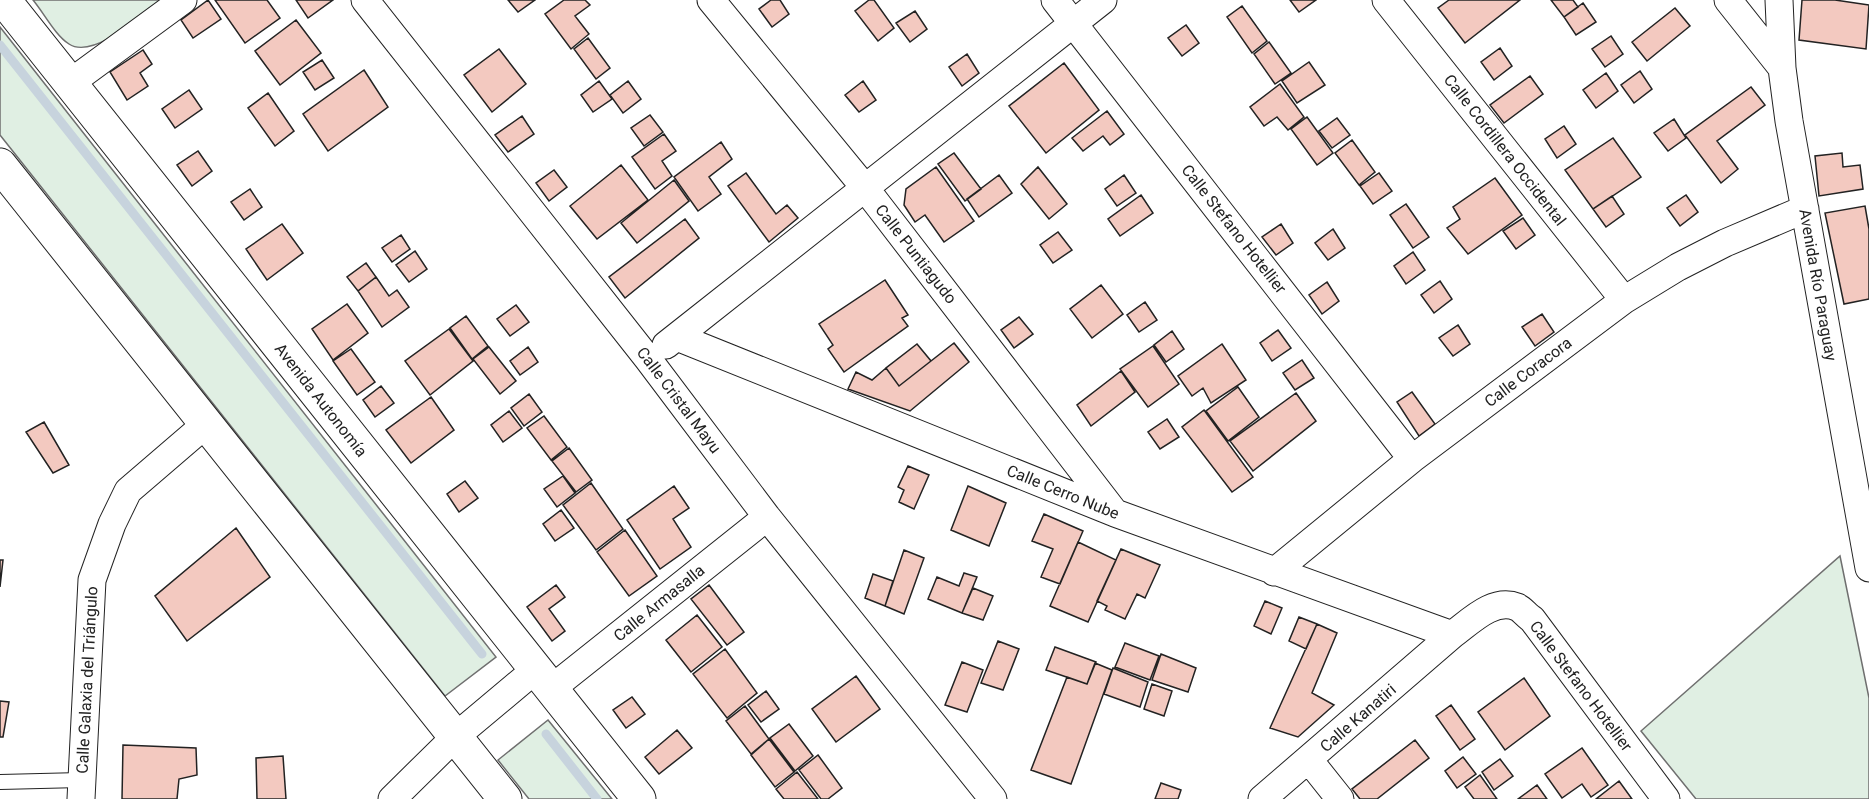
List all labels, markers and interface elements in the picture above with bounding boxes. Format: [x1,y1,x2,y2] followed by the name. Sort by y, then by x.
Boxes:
[1440,70,1570,230] street label: Calle Cordillera Occidental
[1178,161,1291,298] street label: Calle Stefano Hotellier
[871,201,961,307] street label: Calle Puntiagudo
[1795,208,1841,363] street label: Avenida Río Paraguay
[1481,333,1575,411] street label: Calle Coracora
[271,340,371,460] street label: Avenida Autonomía
[633,343,725,457] street label: Calle Cristal Mayu
[1004,461,1122,523] street label: Calle Cerro Nube
[610,561,708,645] street label: Calle Armasalla
[73,586,101,774] street label: Calle Galaxia del Triángulo
[1526,617,1637,756] street label: Calle Stefano Hotellier
[1316,680,1400,756] street label: Calle Kanatiri

